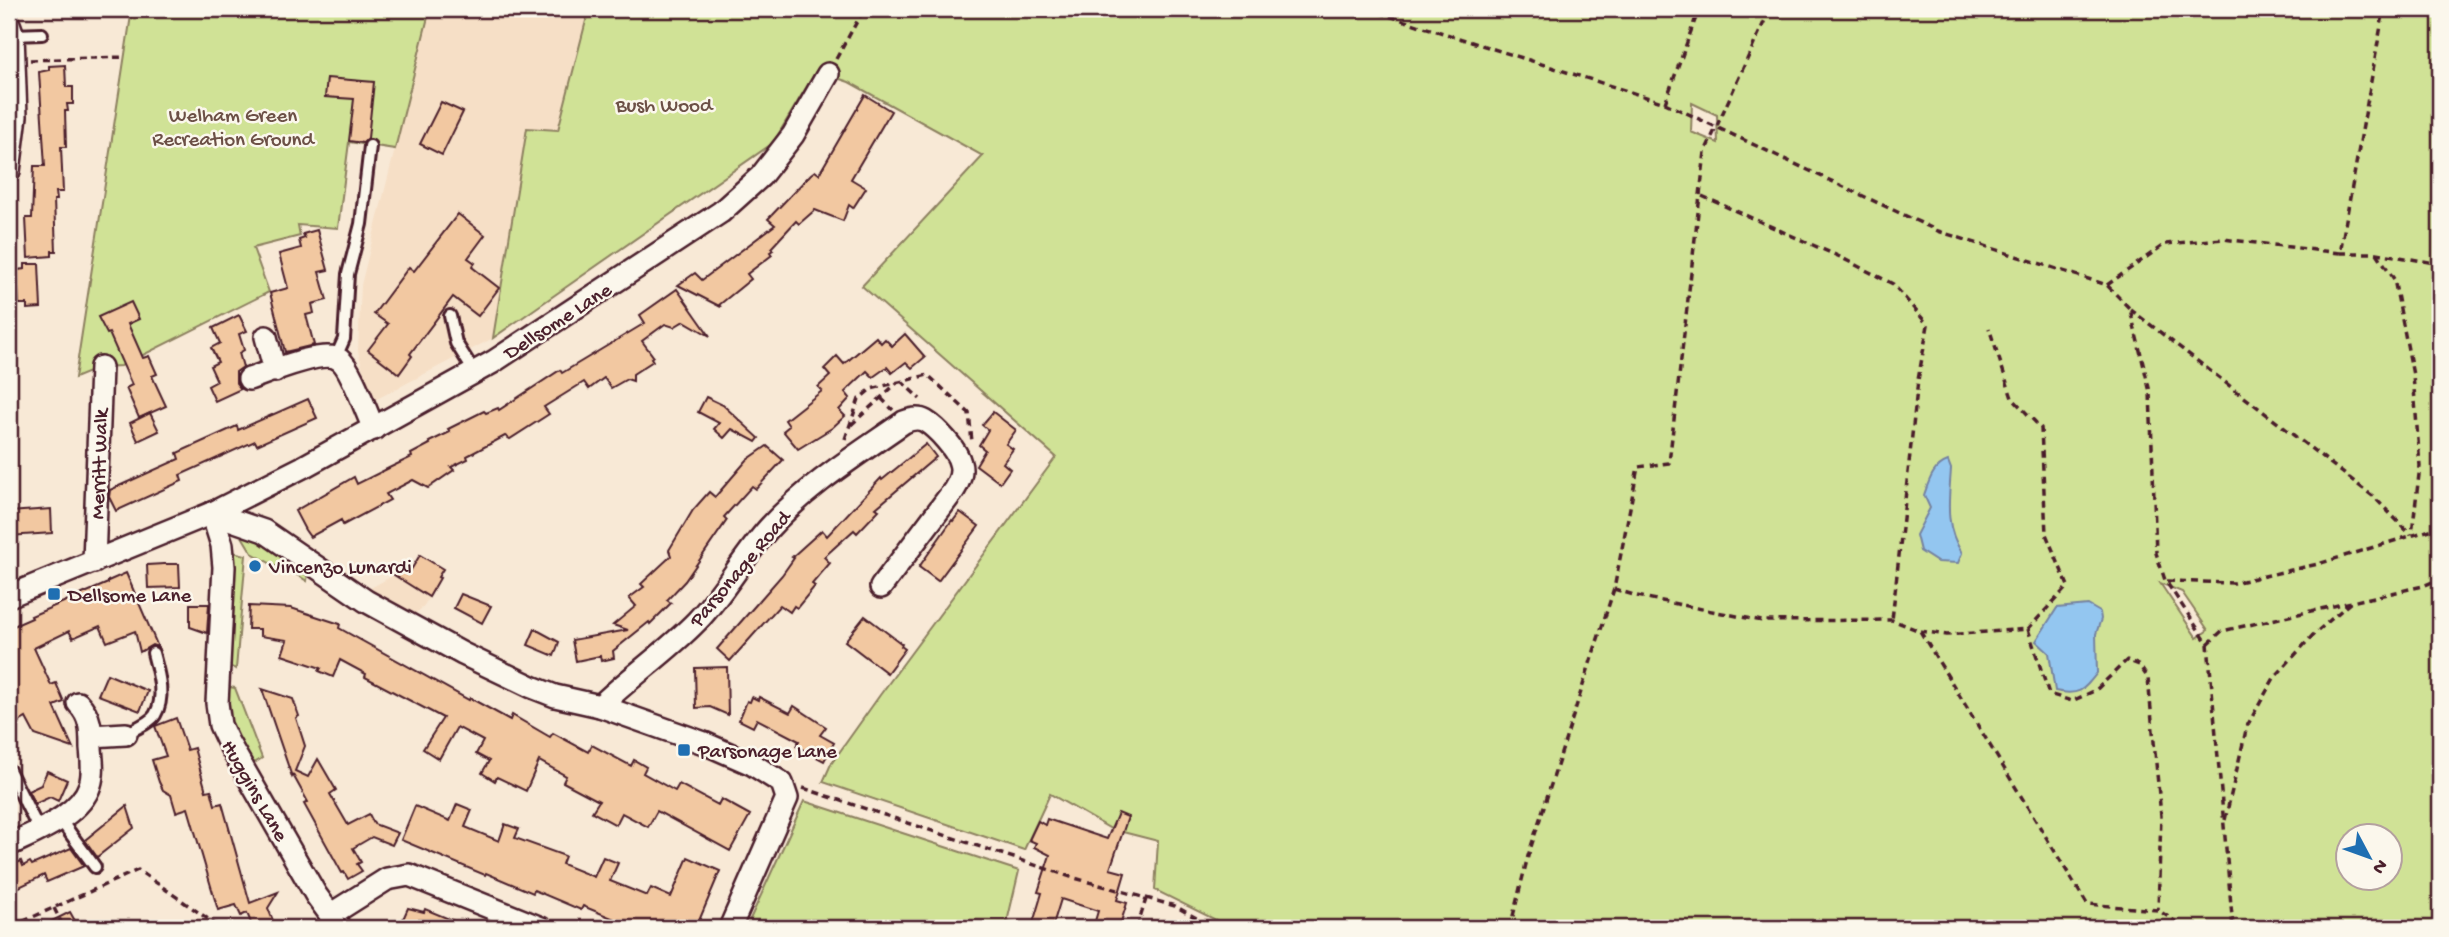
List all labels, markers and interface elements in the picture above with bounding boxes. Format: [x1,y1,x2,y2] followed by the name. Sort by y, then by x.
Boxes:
[615,95,714,120] park label: Bush Wood
[152,105,315,154] park label: Welham Green Recreation Ground
[499,278,618,368] street label: Dellsome Lane
[87,406,116,520] street label: Merritt Walk
[685,506,799,634] street label: Parsonage Road
[268,557,412,582] place label: Vincenzo Lunardi
[247,558,263,574] marker: Vincenzo Lunardi
[66,585,192,610] place label: Dellsome Lane
[46,586,62,602] marker: Dellsome Lane
[214,737,293,848] street label: Huggins Lane
[697,741,838,766] place label: Parsonage Lane
[676,742,692,758] marker: Parsonage Lane
[2334,822,2404,892] north arrow
[2366,854,2392,878] text: N

